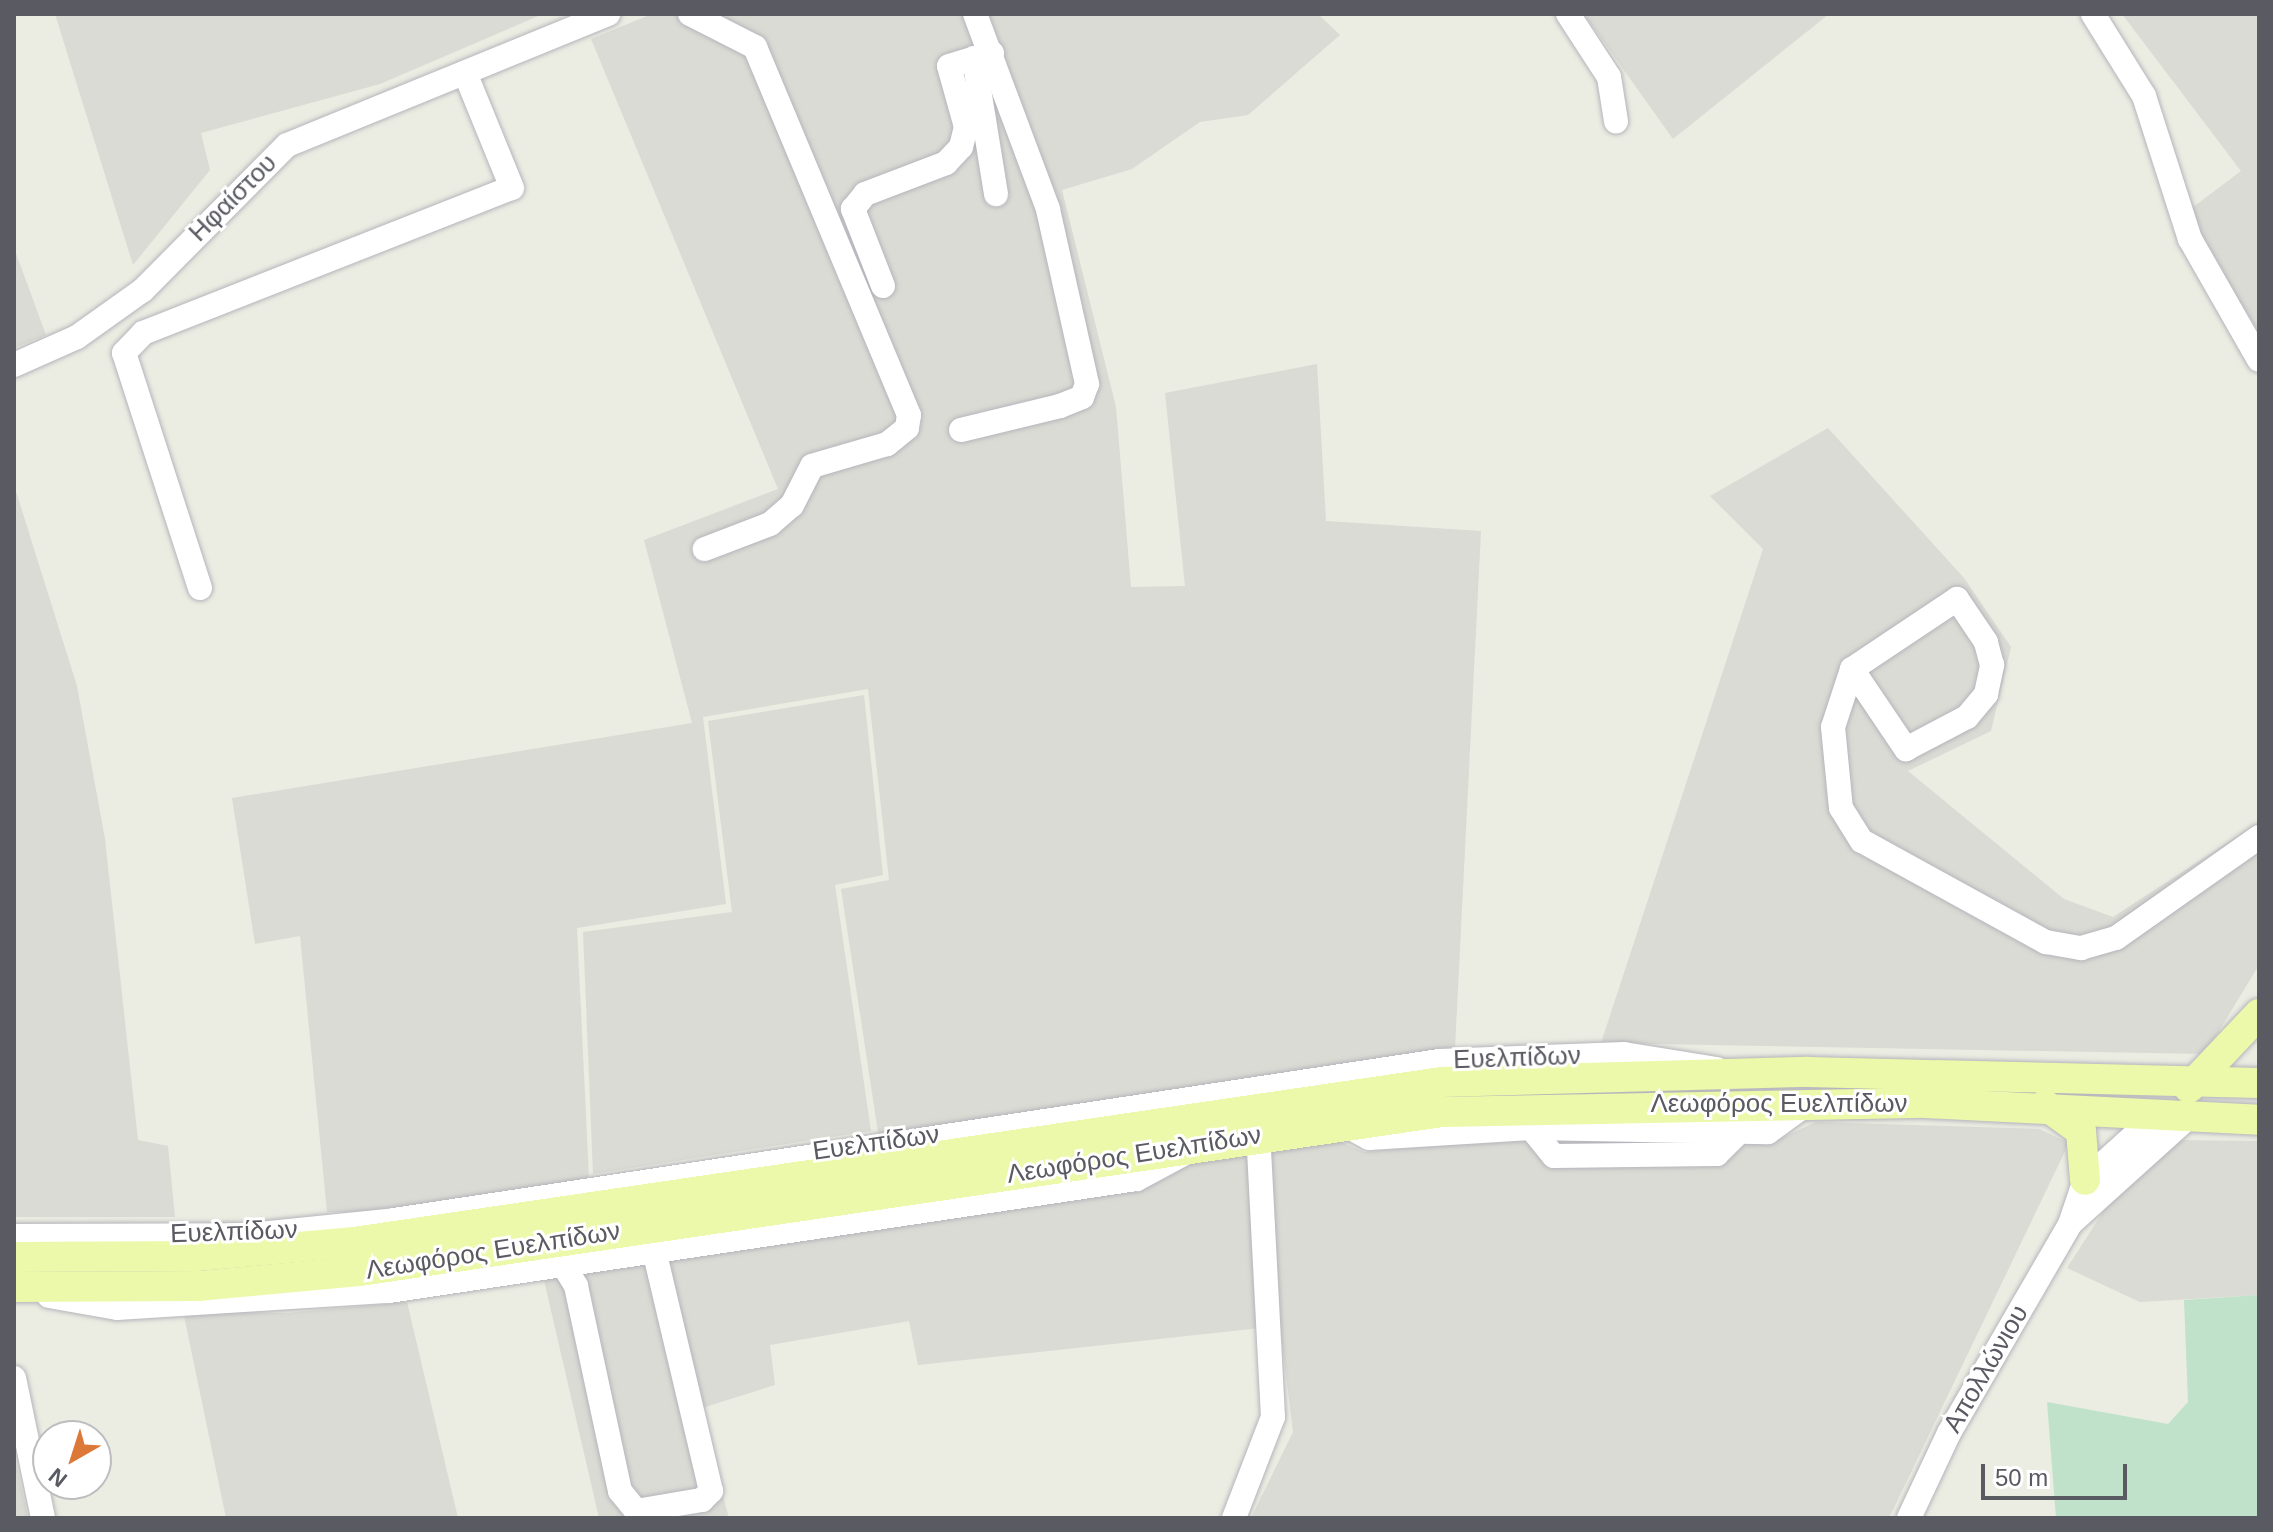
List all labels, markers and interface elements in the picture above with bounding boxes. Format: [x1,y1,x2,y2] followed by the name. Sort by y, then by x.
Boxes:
[183,148,283,248] street label: Ηφαίστου
[1453,1040,1581,1076] street label: Ευελπίδων
[1650,1088,1908,1120] street label: Λεωφόρος Ευελπίδων
[811,1119,941,1167] street label: Ευελπίδων
[1005,1119,1263,1191] street label: Λεωφόρος Ευελπίδων
[170,1214,298,1250] street label: Ευελπίδων
[364,1215,622,1287] street label: Λεωφόρος Ευελπίδων
[1937,1300,2035,1438] street label: Απολλώνιου
[32,1420,112,1500] north arrow
[1985,1448,2131,1498] scale bar
[44,1463,72,1492] text: N
[1995,1464,2048,1491] text: 50 m

